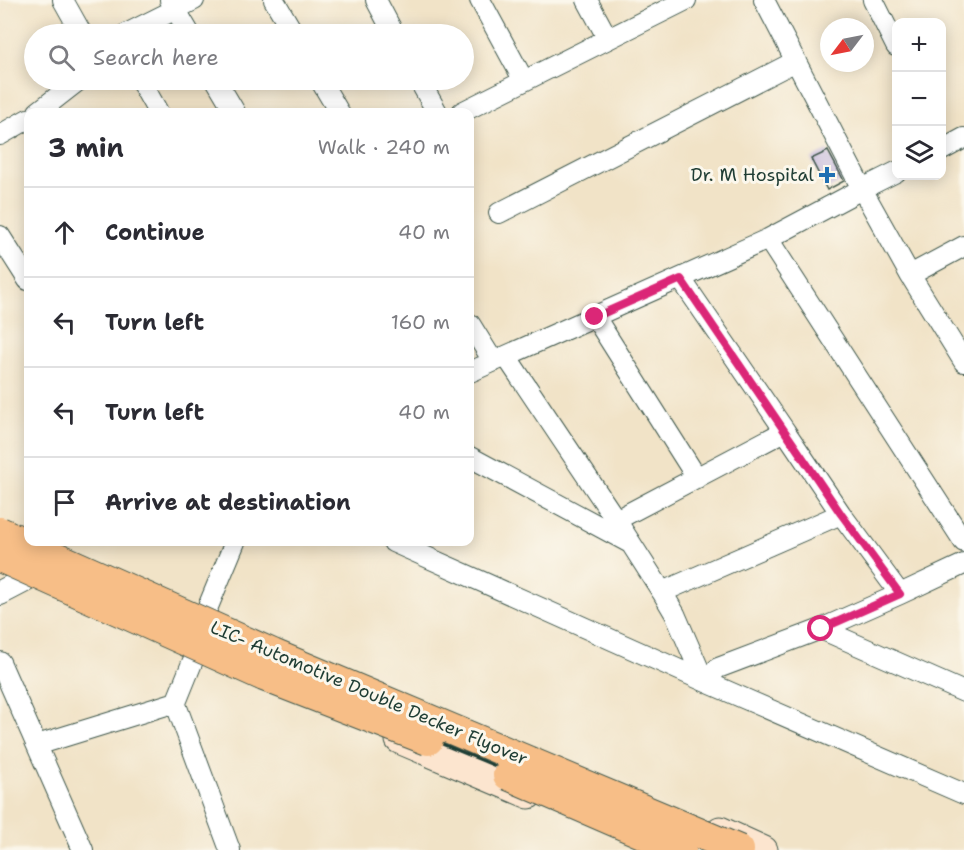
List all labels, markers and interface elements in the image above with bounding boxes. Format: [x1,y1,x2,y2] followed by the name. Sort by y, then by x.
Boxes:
[820,18,874,72] north arrow
[892,18,946,180] map controls
[892,18,946,72] button: +
[24,24,474,90] search box
[45,41,78,74] icon: search
[93,43,219,72] text: Search here
[892,72,946,126] button: −
[892,126,946,180] button: layers
[48,130,124,165] text: 3 min
[318,134,450,160] text: Walk · 240 m
[691,163,815,187] place label: Dr. M Hospital
[818,166,836,184] marker: Dr. M Hospital
[48,216,81,249] icon: ahead
[105,218,205,247] text: Continue
[398,219,450,245] text: 40 m
[581,303,607,329] route end
[48,306,81,339] icon: left
[105,308,204,337] text: Turn left
[391,309,450,335] text: 160 m
[48,396,81,429] icon: left
[105,398,204,427] text: Turn left
[398,399,450,425] text: 40 m
[48,486,81,519] icon: arrive
[105,488,351,517] text: Arrive at destination
[207,615,531,771] street label: LIC- Automotive Double Decker Flyover
[807,615,833,641] route start

